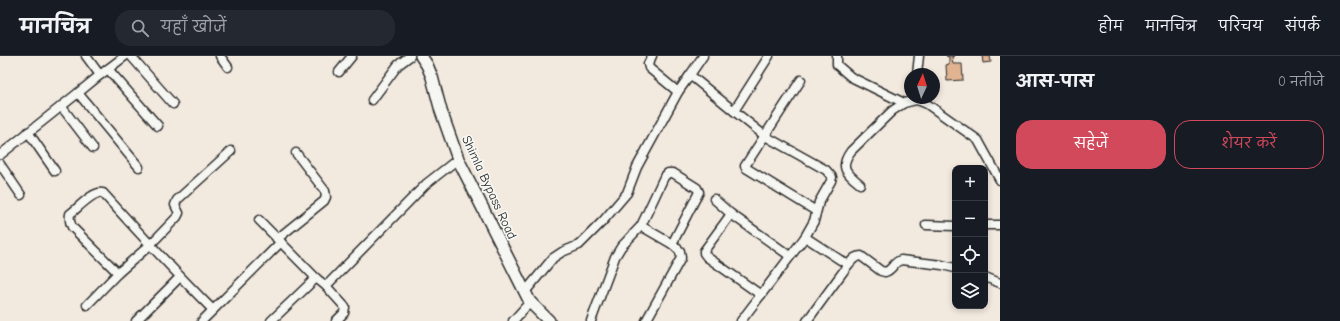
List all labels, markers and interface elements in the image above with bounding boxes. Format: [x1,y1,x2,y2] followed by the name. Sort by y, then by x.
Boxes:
[115,10,395,46] search box
[20,16,91,38] text: मानचित्र
[129,17,151,39] icon: search
[161,18,226,36] text: यहाँ खोजें
[1099,18,1123,35] text: होम
[1145,18,1197,35] text: मानचित्र
[1219,18,1263,35] text: परिचय
[1285,18,1320,35] text: संपर्क
[904,68,940,104] north arrow
[1016,72,1094,91] text: आस-पास
[1278,74,1324,89] text: 0 नतीजे
[1016,120,1166,169] button: सहेजें
[1174,120,1324,169] button: शेयर करें
[459,133,520,241] street label: Shimla Bypass Road
[952,165,988,309] map controls
[952,165,988,201] button: +
[952,201,988,237] button: −
[952,237,988,273] button: locate
[952,273,988,309] button: layers

